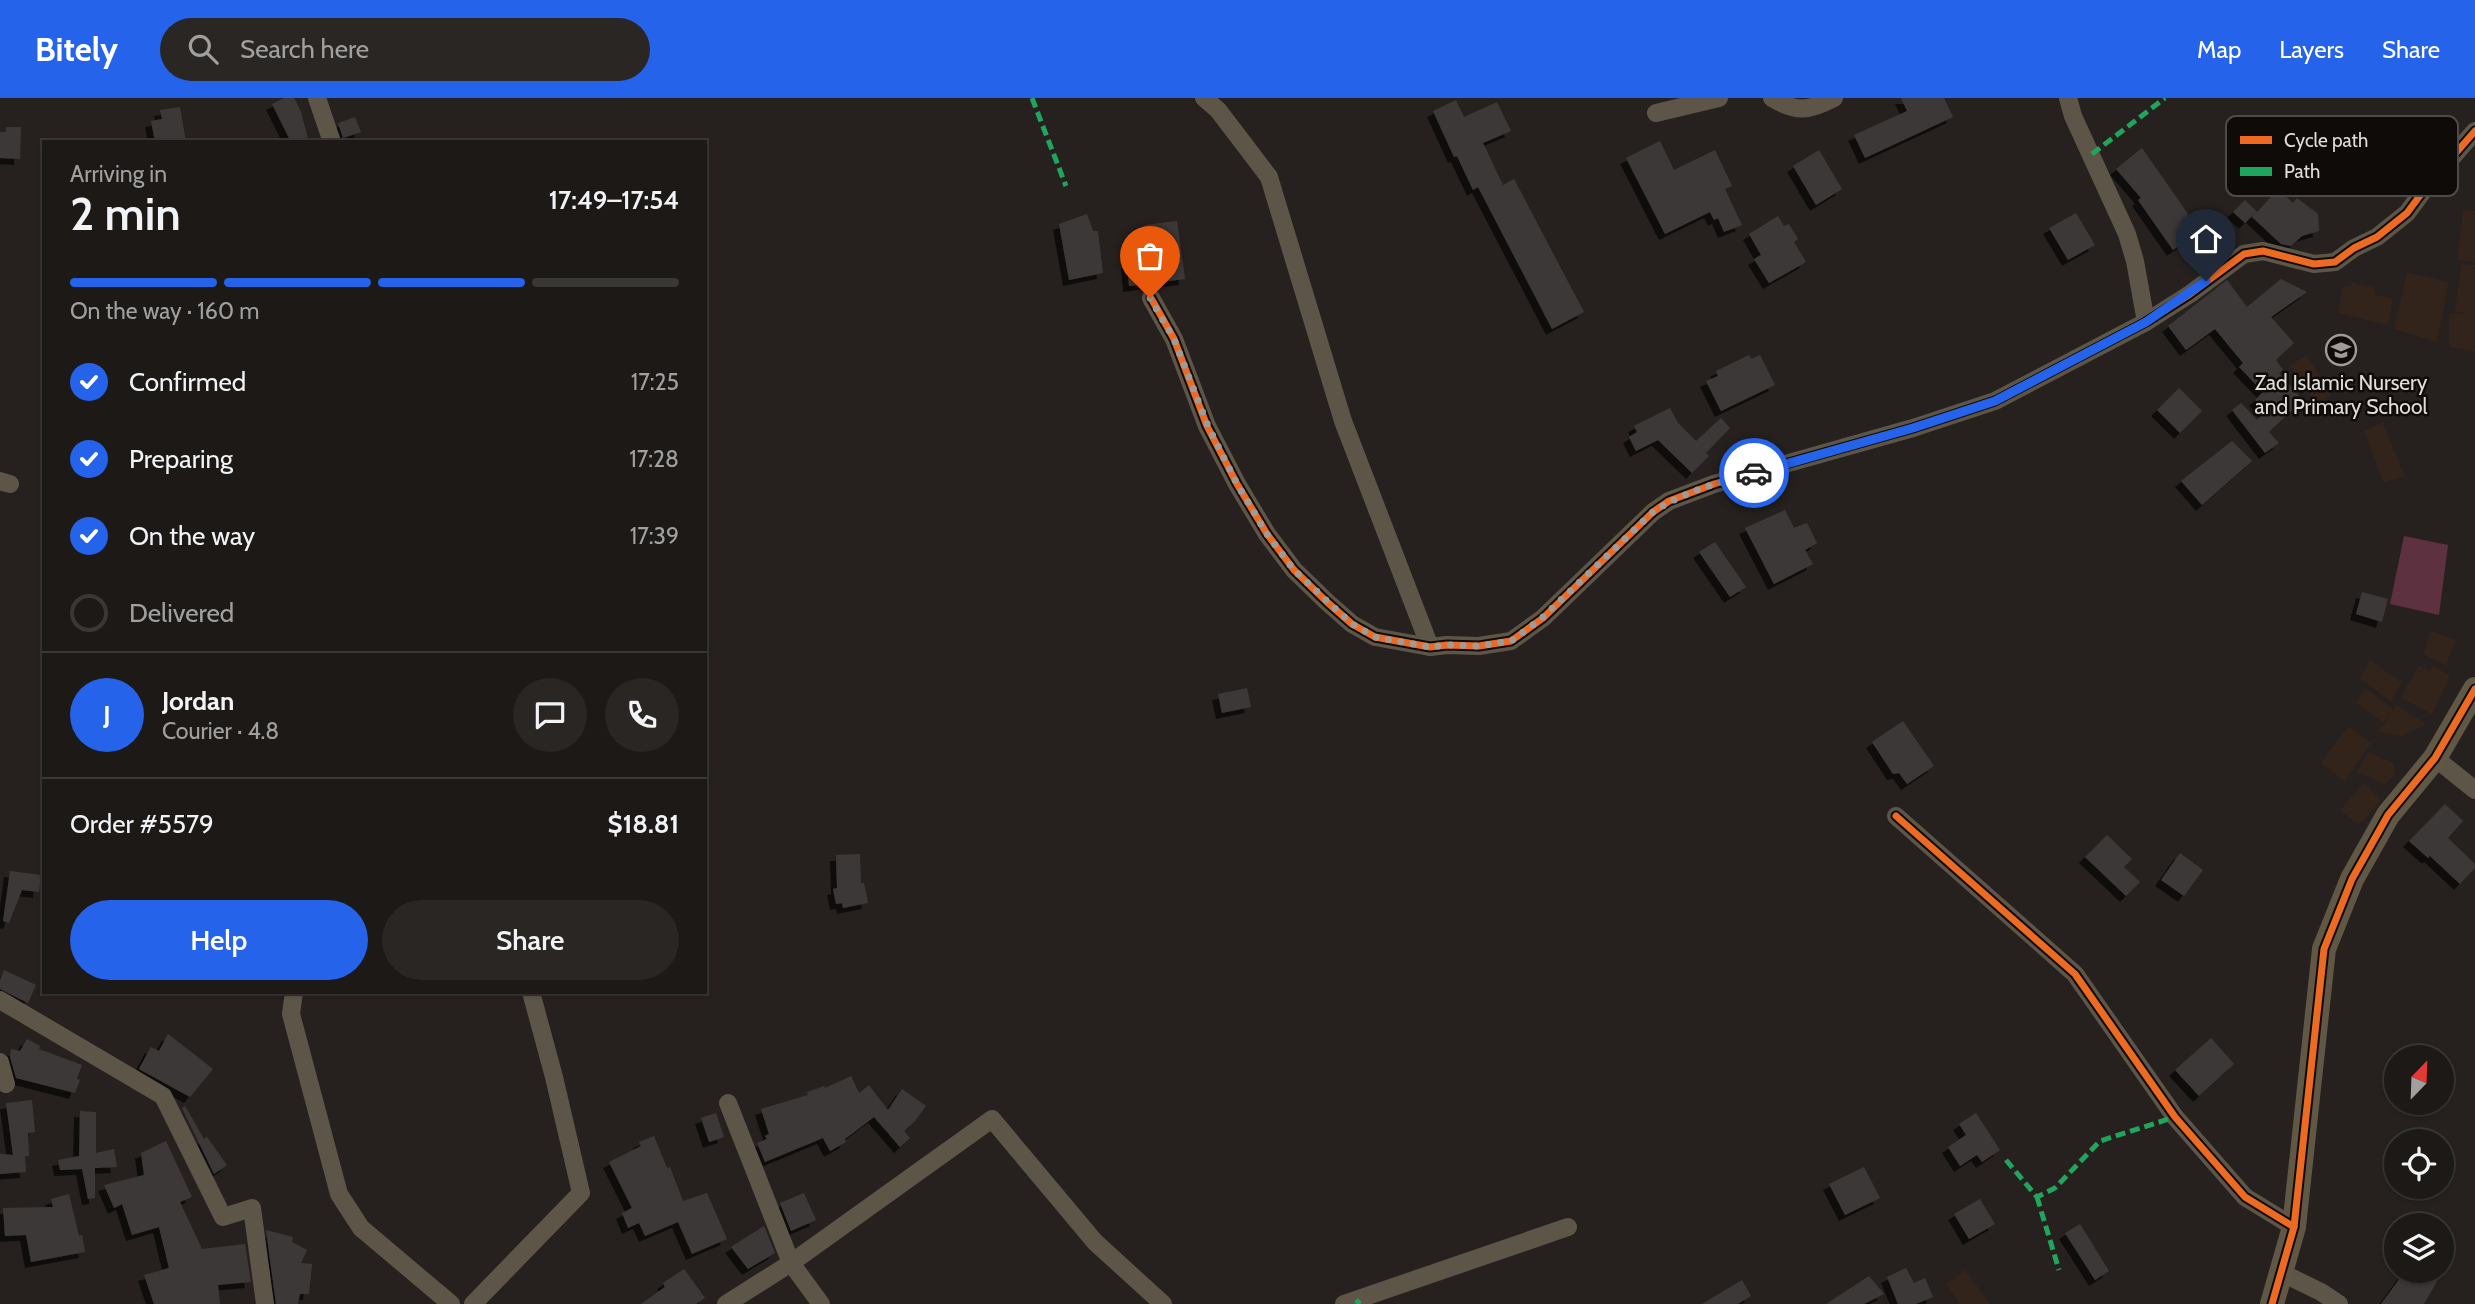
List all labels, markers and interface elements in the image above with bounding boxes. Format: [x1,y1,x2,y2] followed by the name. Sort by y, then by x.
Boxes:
[160,18,650,81] search box
[35,29,118,69] text: Bitely
[184,30,222,68] icon: search
[240,33,369,65] text: Search here
[2197,35,2241,64] text: Map
[2279,35,2344,64] text: Layers
[2382,35,2440,64] text: Share
[2226,116,2458,196] legend
[2284,129,2368,152] text: Cycle path
[70,160,167,188] text: Arriving in
[2284,160,2320,183] text: Path
[549,184,679,216] text: 17:49–17:54
[70,186,181,242] text: 2 min
[2176,209,2236,281] pin
[2187,220,2225,258] icon: home
[1120,226,1180,298] pin
[1131,237,1169,275] icon: bag
[70,297,259,325] text: On the way · 160 m
[2324,333,2358,367] school or university icon: Zad Islamic Nursery and Primary School
[70,363,108,401] icon: check
[129,366,246,398] text: Confirmed
[631,368,679,396] text: 17:25
[2255,370,2428,419] place label: Zad Islamic Nursery and Primary School
[1719,438,1789,508] courier
[70,440,108,478] icon: check
[129,443,233,475] text: Preparing
[629,445,679,473] text: 17:28
[1735,454,1773,492] icon: car
[70,517,108,555] icon: check
[129,520,255,552] text: On the way
[630,522,679,550] text: 17:39
[129,597,234,629] text: Delivered
[513,678,587,752] button: chat
[605,678,679,752] button: phone
[162,685,234,717] text: Jordan
[103,699,111,731] text: J
[162,717,279,745] text: Courier · 4.8
[70,808,214,840] text: Order #5579
[608,808,679,840] text: $18.81
[70,900,368,980] button: Help
[382,900,679,980] button: Share
[2384,1045,2454,1115] north arrow
[2384,1045,2454,1283] map controls
[2384,1129,2454,1199] button: locate
[2384,1213,2454,1283] button: layers

